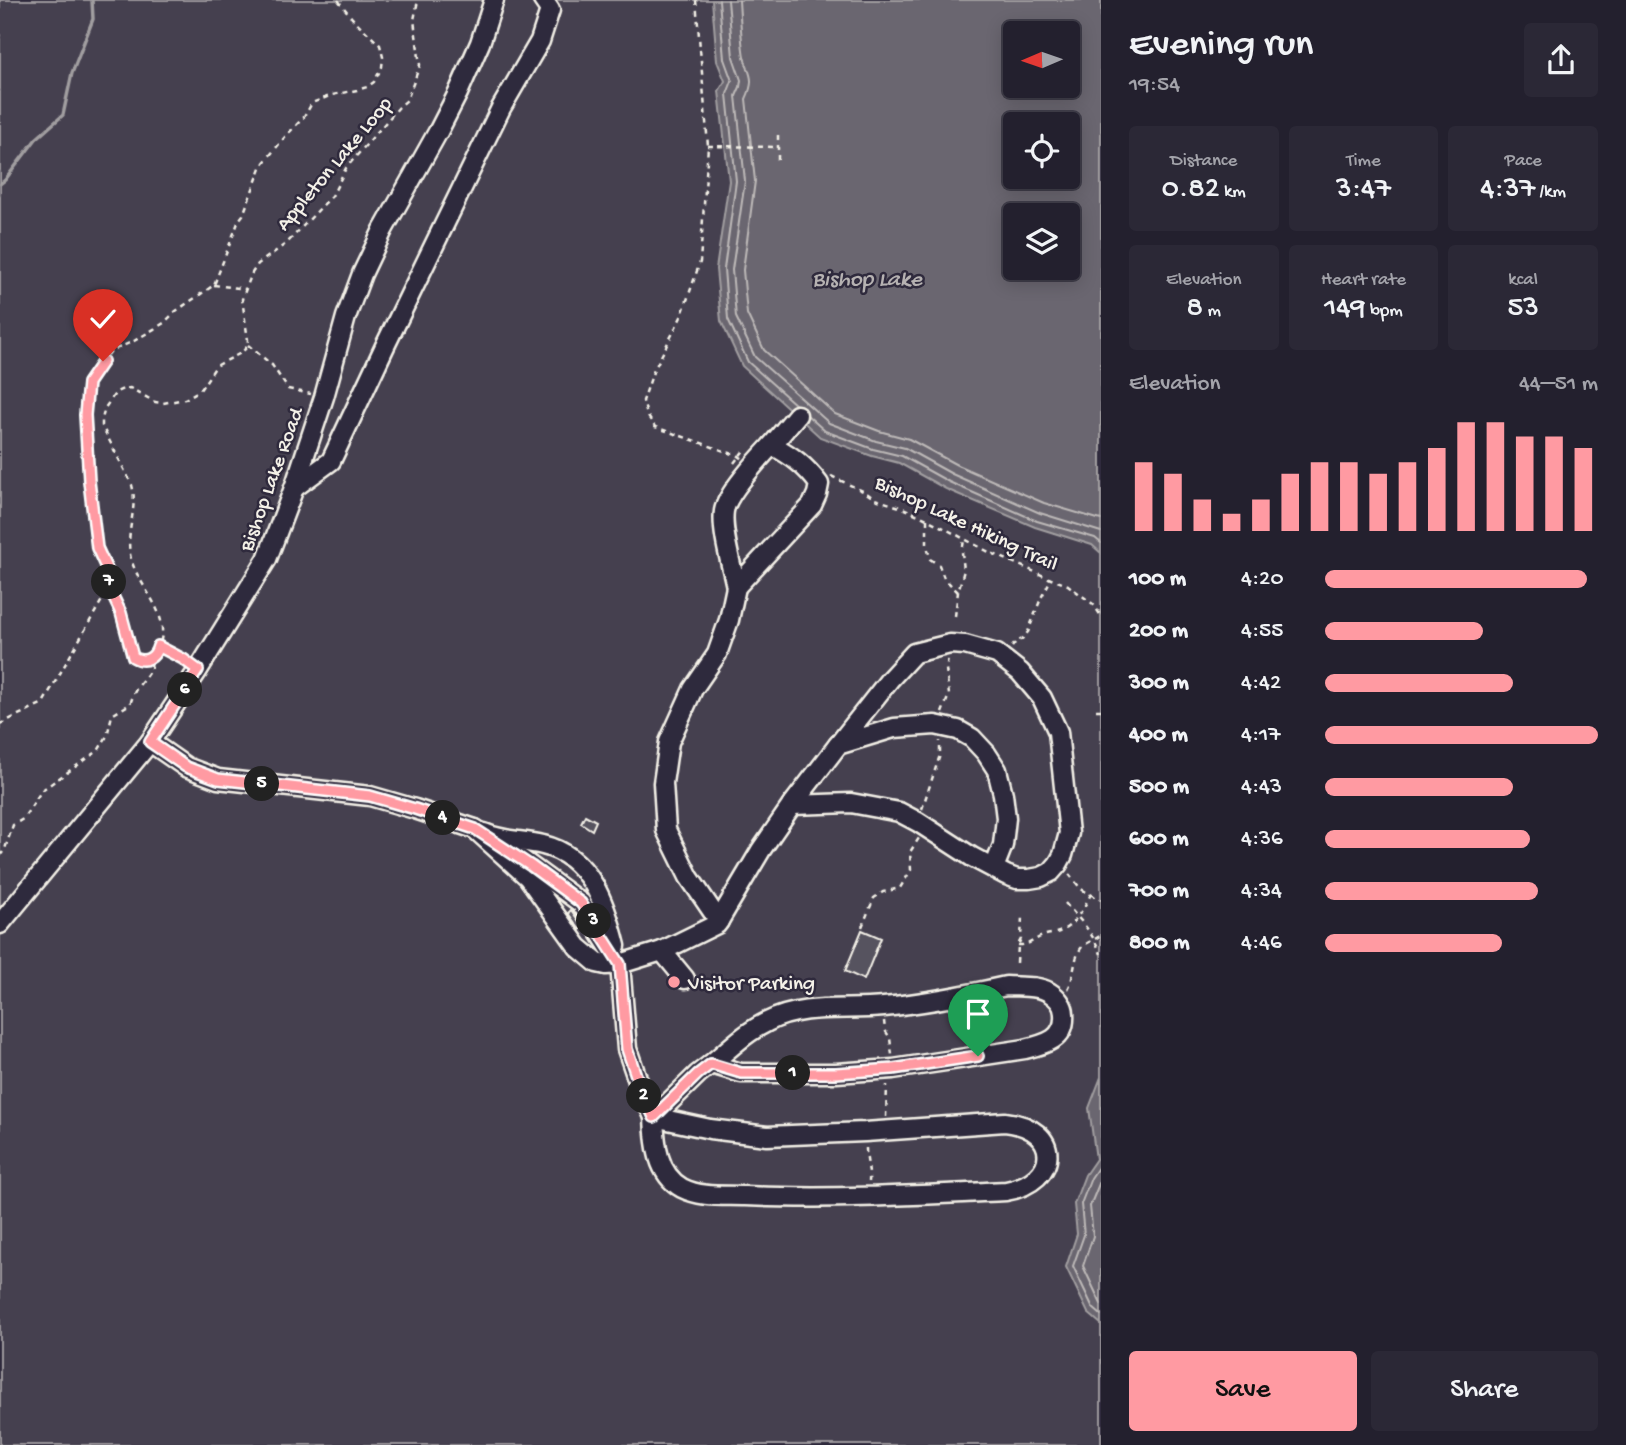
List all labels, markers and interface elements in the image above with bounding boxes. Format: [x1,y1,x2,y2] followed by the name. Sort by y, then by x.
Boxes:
[1003,21,1080,98] north arrow
[1003,21,1080,280] map controls
[1524,23,1598,97] button: share
[1129,24,1313,68] text: Evening run
[1129,72,1180,99] text: 19:54
[272,93,399,237] street label: Appleton Lake Loop
[1003,112,1080,189] button: locate
[1170,150,1237,173] text: Distance
[1346,150,1381,173] text: Time
[1505,150,1542,173] text: Pace
[1162,173,1219,208] text: 0.82
[1336,173,1391,208] text: 3:47
[1480,173,1535,208] text: 4:37
[1219,181,1246,204] text: km
[1535,181,1566,204] text: /km
[1003,203,1080,280] button: layers
[812,267,923,294] water label: Bishop Lake
[1166,269,1242,292] text: Elevation
[1321,269,1406,292] text: Heart rate
[1508,269,1538,292] text: kcal
[73,289,133,361] pin
[1187,292,1203,327] text: 8
[1324,292,1365,327] text: 149
[1507,292,1539,327] text: 53
[84,300,122,338] icon: check
[1203,300,1221,323] text: m
[1365,300,1403,323] text: bpm
[1129,371,1220,398] text: Elevation
[1519,371,1598,398] text: 44–51 m
[235,403,311,556] street label: Bishop Lake Road
[869,471,1061,578] street label: Bishop Lake Hiking Trail
[92,564,126,600] pin: 7
[1129,566,1186,593] text: 100 m
[1241,566,1283,593] text: 4:20
[104,570,113,593] text: 7
[1129,618,1188,645] text: 200 m
[1241,618,1283,645] text: 4:55
[1129,670,1189,697] text: 300 m
[1241,670,1281,697] text: 4:42
[168,672,202,708] pin: 6
[180,678,189,701] text: 6
[1129,722,1188,749] text: 400 m
[1241,722,1280,749] text: 4:17
[244,766,280,802] pin: 5
[257,772,267,795] text: 5
[1129,774,1189,801] text: 500 m
[1241,774,1282,801] text: 4:43
[426,800,460,836] pin: 4
[438,806,447,829] text: 4
[1129,826,1189,853] text: 600 m
[1241,826,1283,853] text: 4:36
[1129,878,1189,905] text: 700 m
[1241,878,1282,905] text: 4:34
[576,904,612,939] pin: 3
[589,909,598,932] text: 3
[1129,930,1190,957] text: 800 m
[1241,930,1282,957] text: 4:46
[687,973,815,998] place label: Visitor Parking
[666,974,682,990] marker: Visitor Parking
[948,984,1008,1056] pin
[959,995,997,1033] icon: arrive
[776,1056,810,1090] pin: 1
[789,1061,796,1084] text: 1
[626,1078,662,1114] pin: 2
[639,1084,648,1107] text: 2
[1129,1351,1357,1431] button: Save
[1371,1351,1598,1431] button: Share

